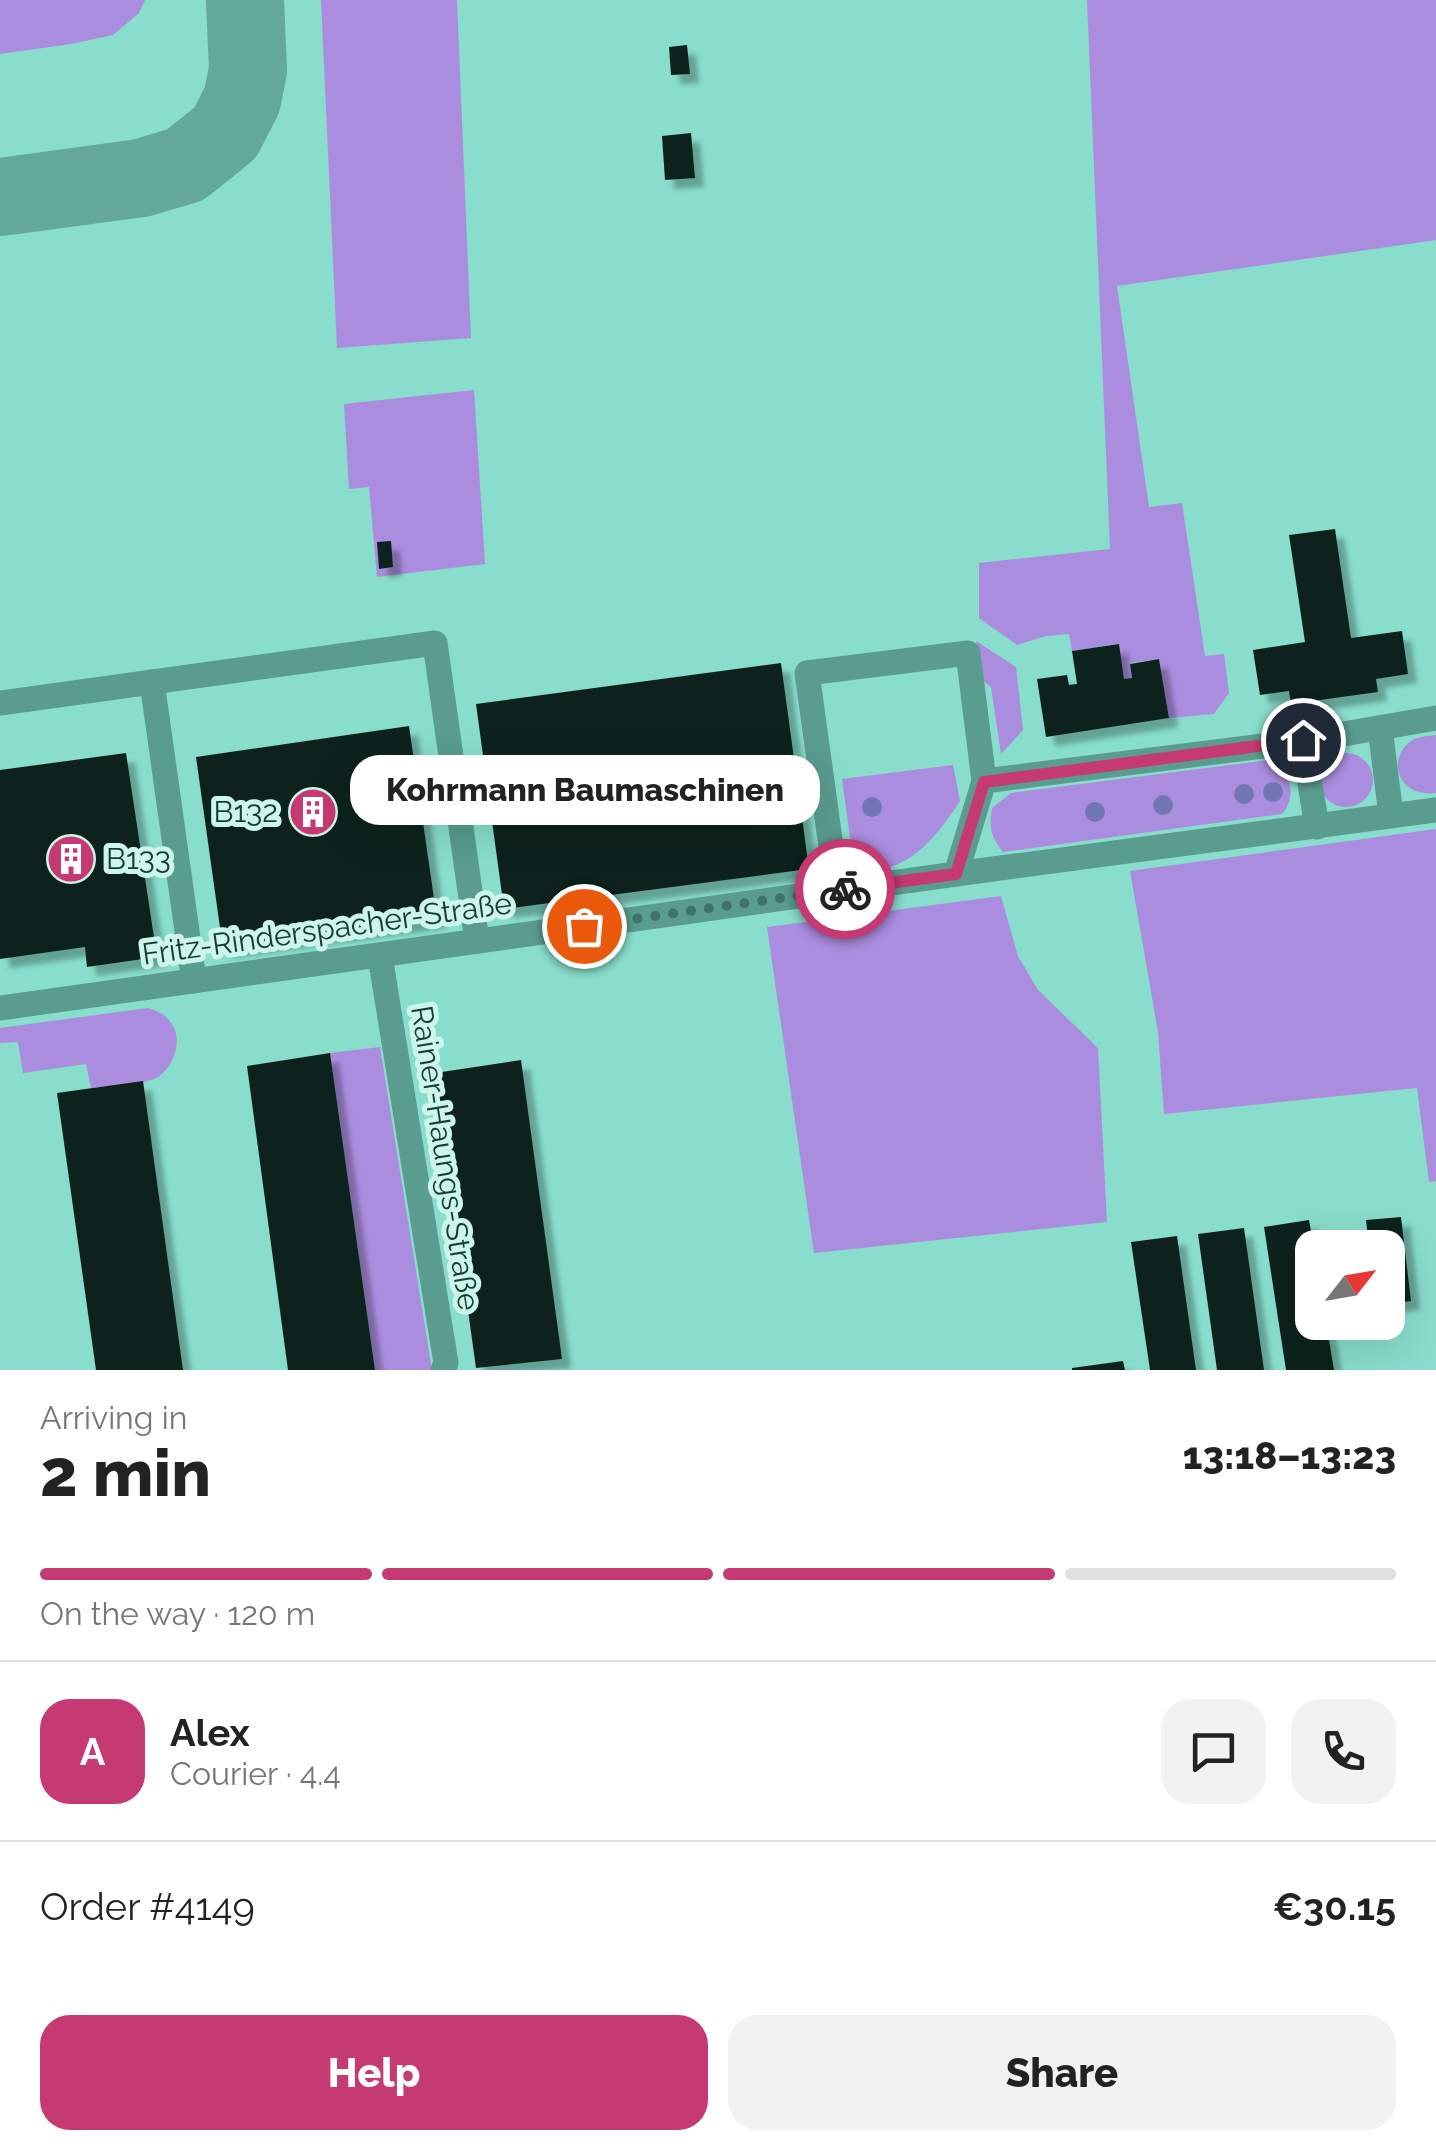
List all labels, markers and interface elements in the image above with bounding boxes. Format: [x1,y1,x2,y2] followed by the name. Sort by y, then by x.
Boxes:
[1261,698,1346,783] pin
[1276,713,1331,768] icon: home
[349,756,819,826] callout: Kohrmann Baumaschinen
[386,771,784,808] text: Kohrmann Baumaschinen
[287,786,339,838] building icon: B132
[214,794,278,829] place label: B132
[45,833,97,885] building icon: B133
[795,839,895,939] courier
[106,841,171,876] place label: B133
[818,862,873,917] icon: bike
[542,884,627,969] pin
[140,885,514,972] street label: Fritz-Rinderspacher-Straße
[557,899,612,954] icon: bag
[404,1003,487,1313] street label: Rainer-Haungs-Straße
[1295,1230,1405,1340] north arrow
[1295,1230,1405,1340] map controls
[40,1399,187,1436] text: Arriving in
[1183,1433,1396,1478] text: 13:18–13:23
[40,1435,211,1511] text: 2 min
[40,1595,315,1632] text: On the way · 120 m
[1161,1699,1266,1804] button: chat
[1291,1699,1396,1804] button: phone
[170,1710,250,1755] text: Alex
[80,1729,105,1774] text: A
[170,1755,341,1792] text: Courier · 4.4
[40,1884,255,1929] text: Order #4149
[1273,1884,1396,1929] text: €30.15
[40,2015,708,2130] button: Help
[728,2015,1396,2130] button: Share

